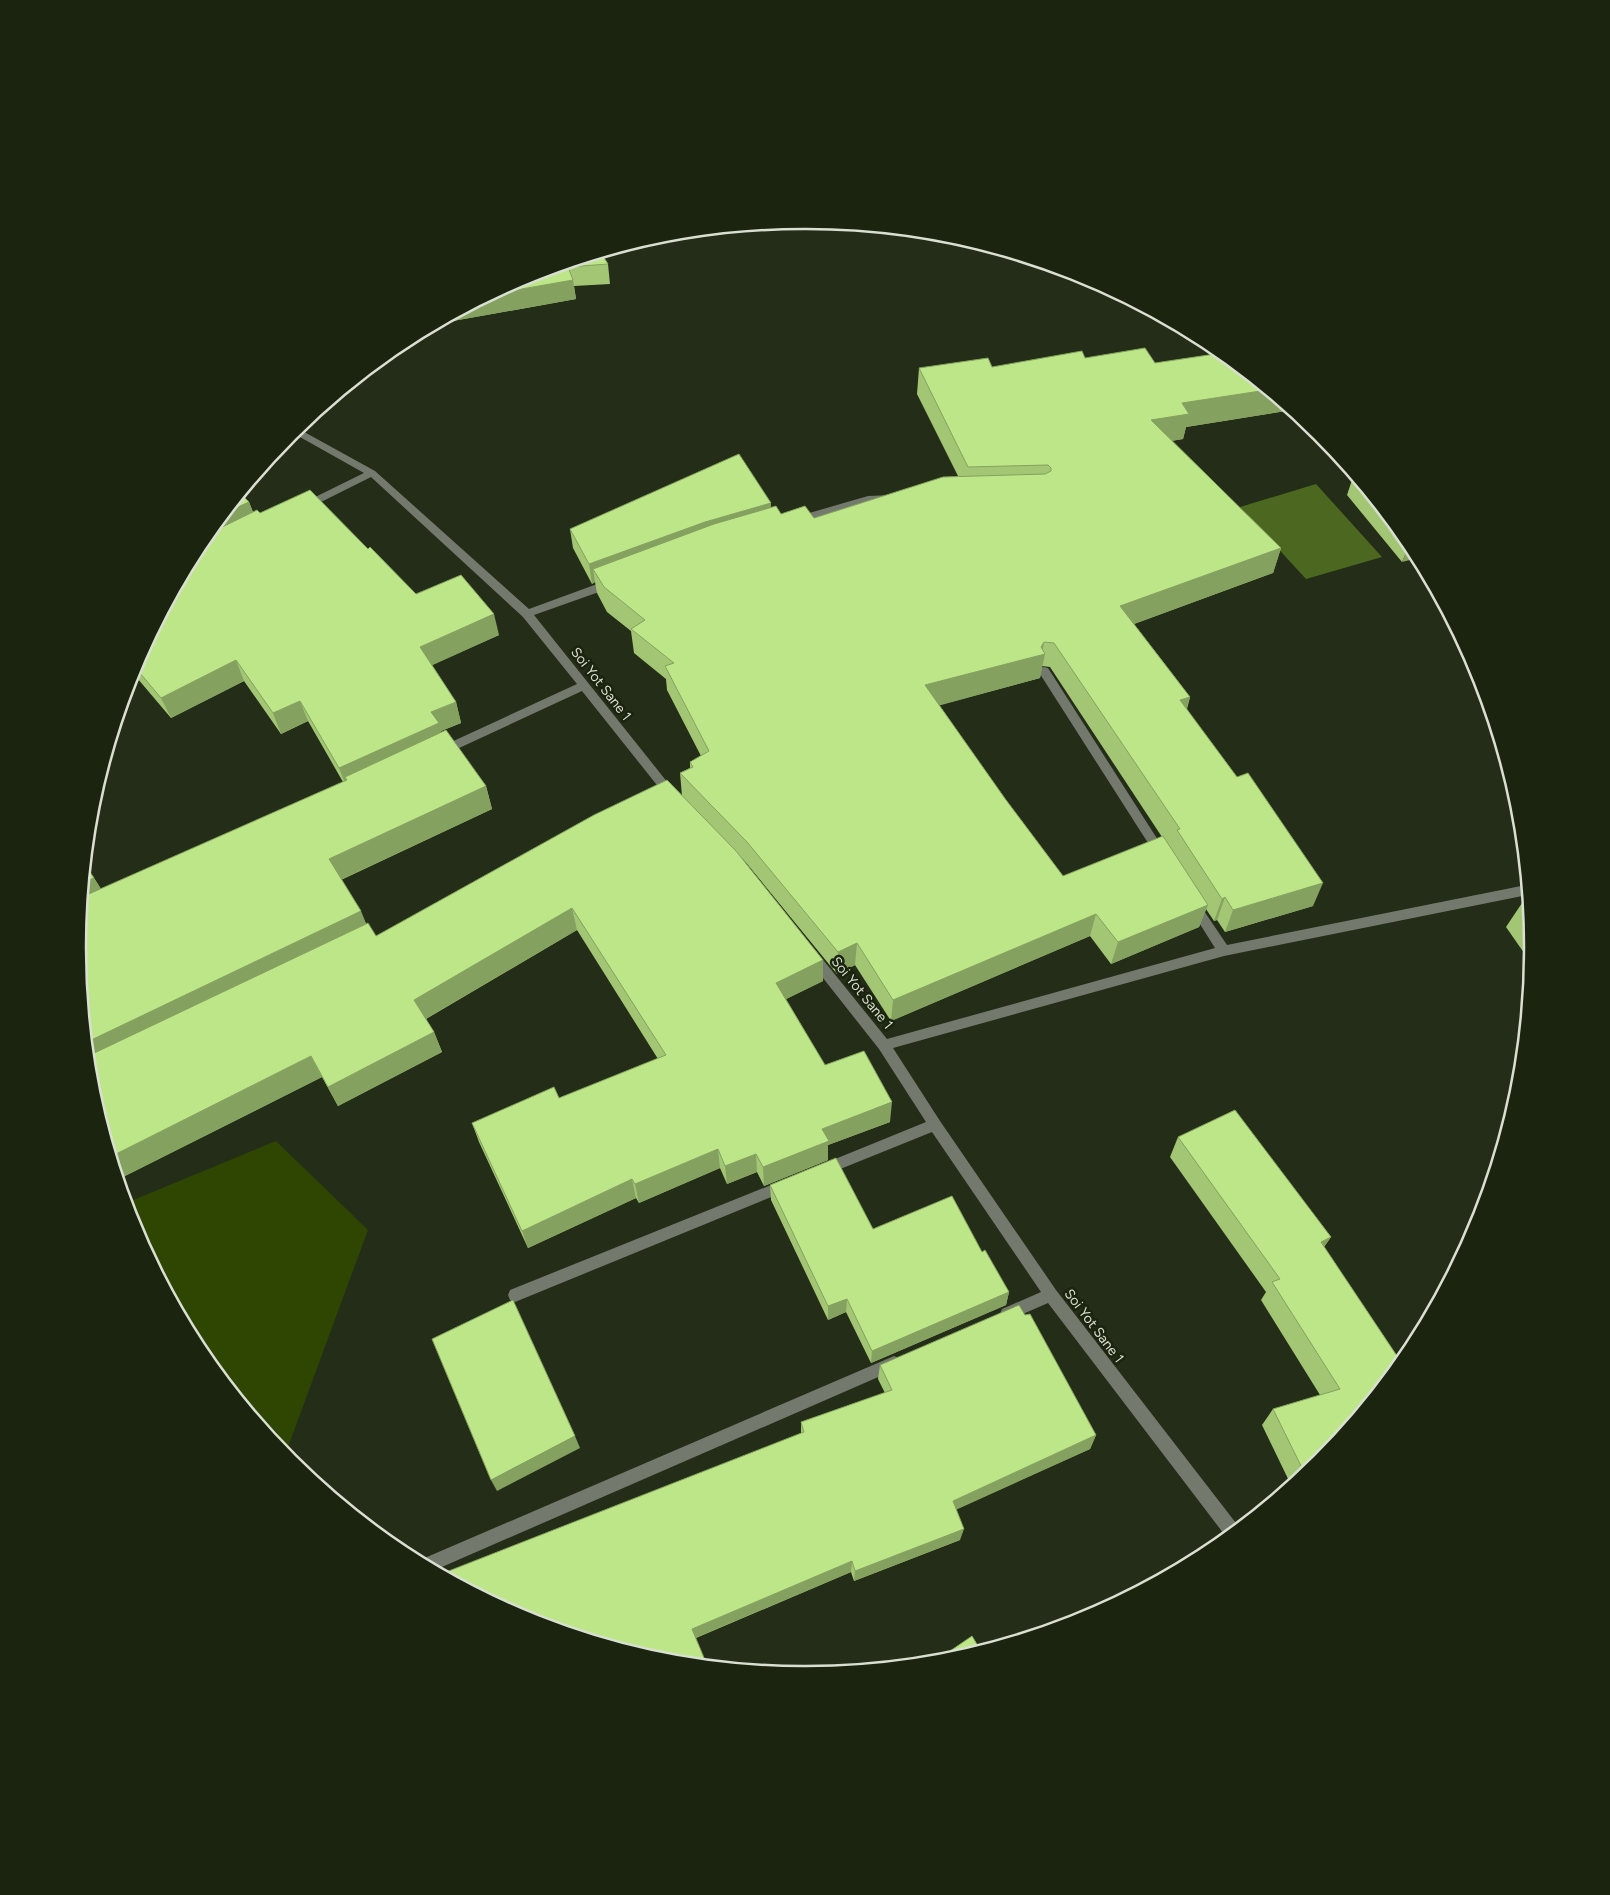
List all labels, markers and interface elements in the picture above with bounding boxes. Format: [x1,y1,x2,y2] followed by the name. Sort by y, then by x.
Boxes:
[567,644,635,724] street label: Soi Yot Sane 1
[828,953,896,1033] street label: Soi Yot Sane 1
[1061,1286,1127,1366] street label: Soi Yot Sane 1

